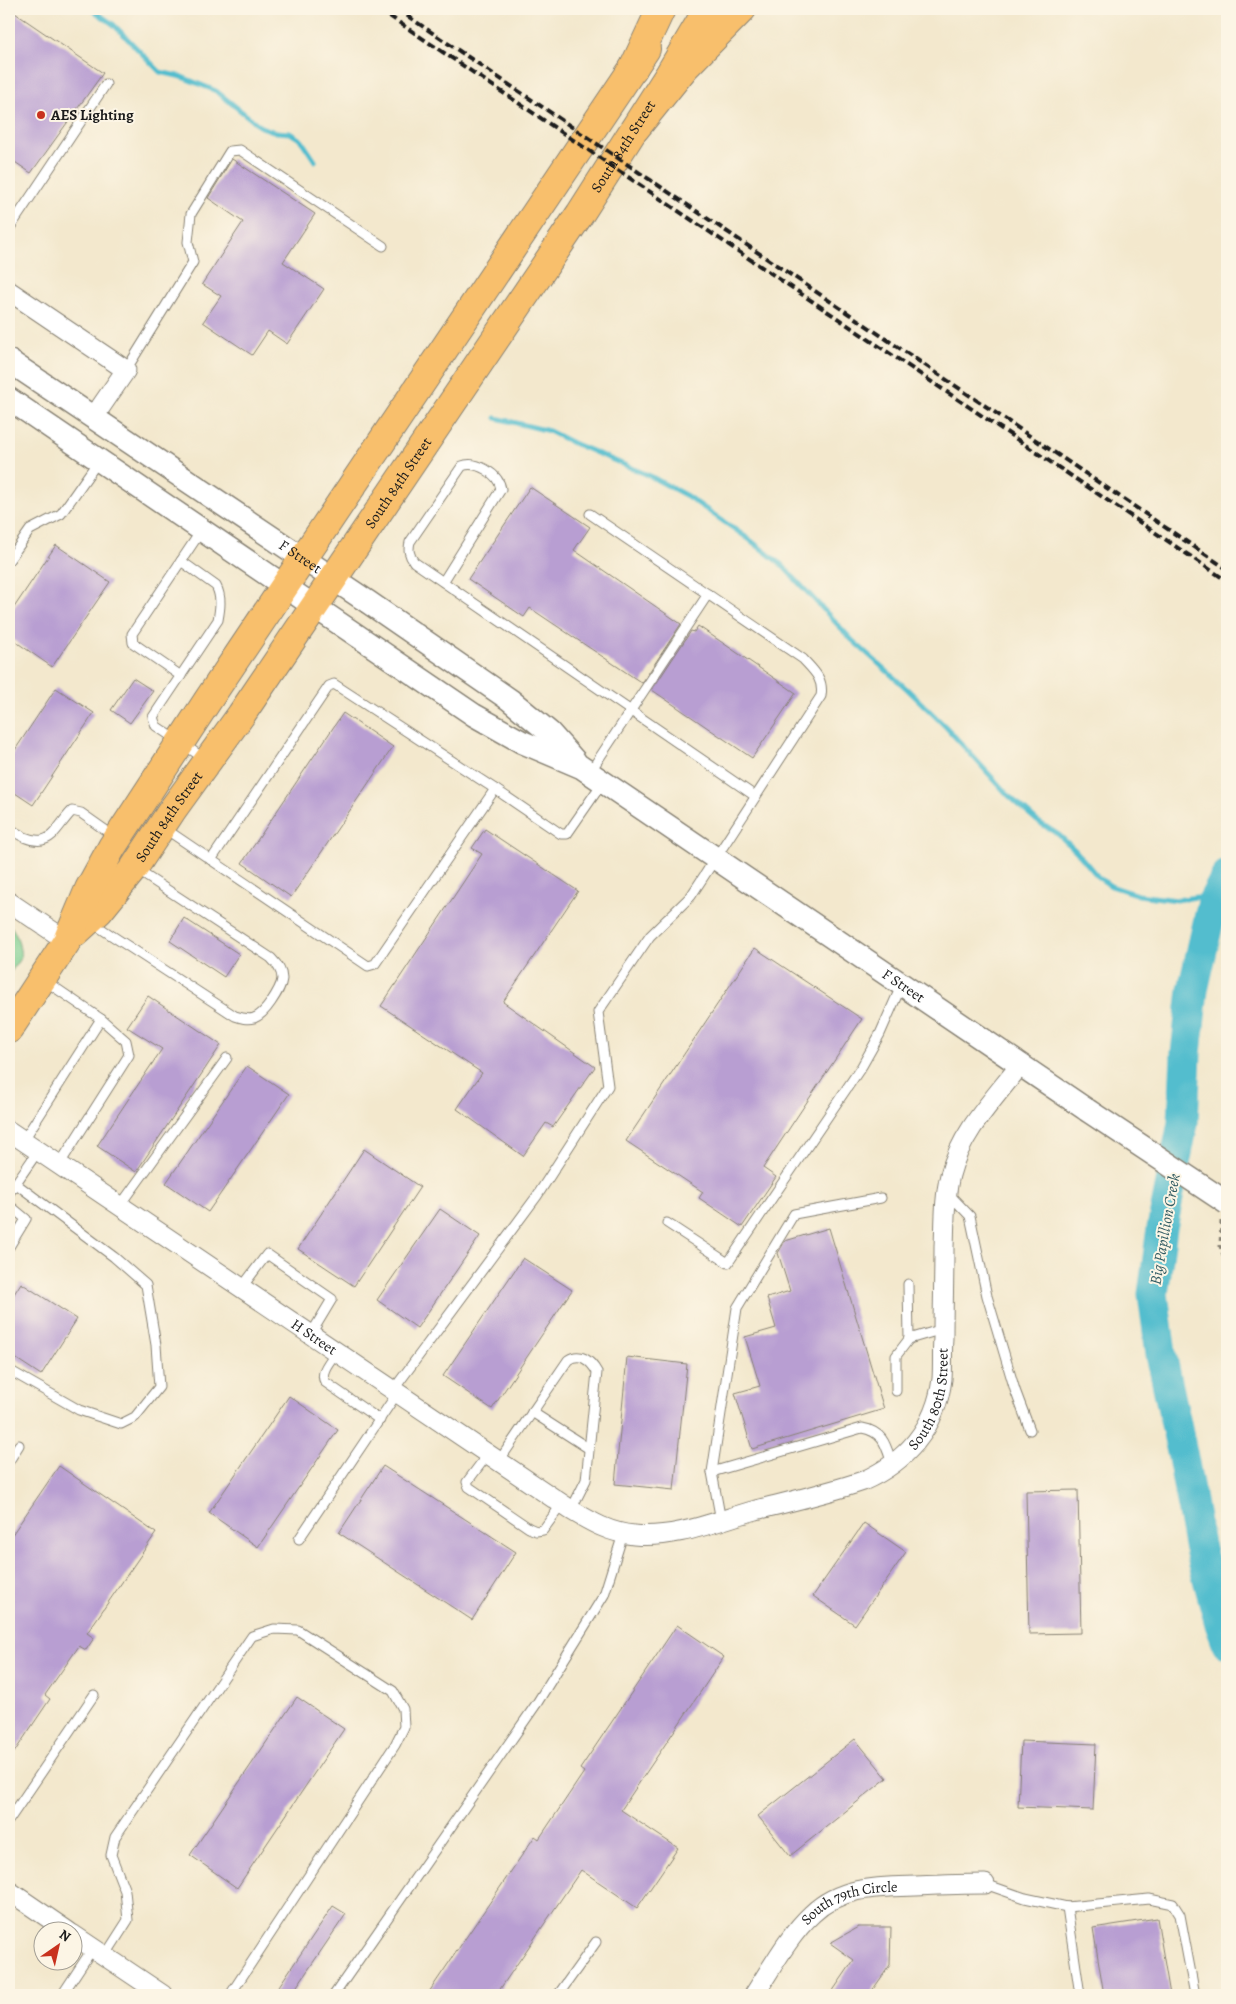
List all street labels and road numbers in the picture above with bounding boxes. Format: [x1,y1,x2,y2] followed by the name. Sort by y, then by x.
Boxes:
[586,96,660,196] street label: South 84th Street
[360,433,436,532] street label: South 84th Street
[275,535,326,578] street label: F Street
[131,767,207,866] street label: South 84th Street
[878,964,929,1007] street label: F Street
[287,1314,341,1359] street label: H Street
[903,1348,953,1454] street label: South 80th Street
[796,1876,898,1929] street label: South 79th Circle

